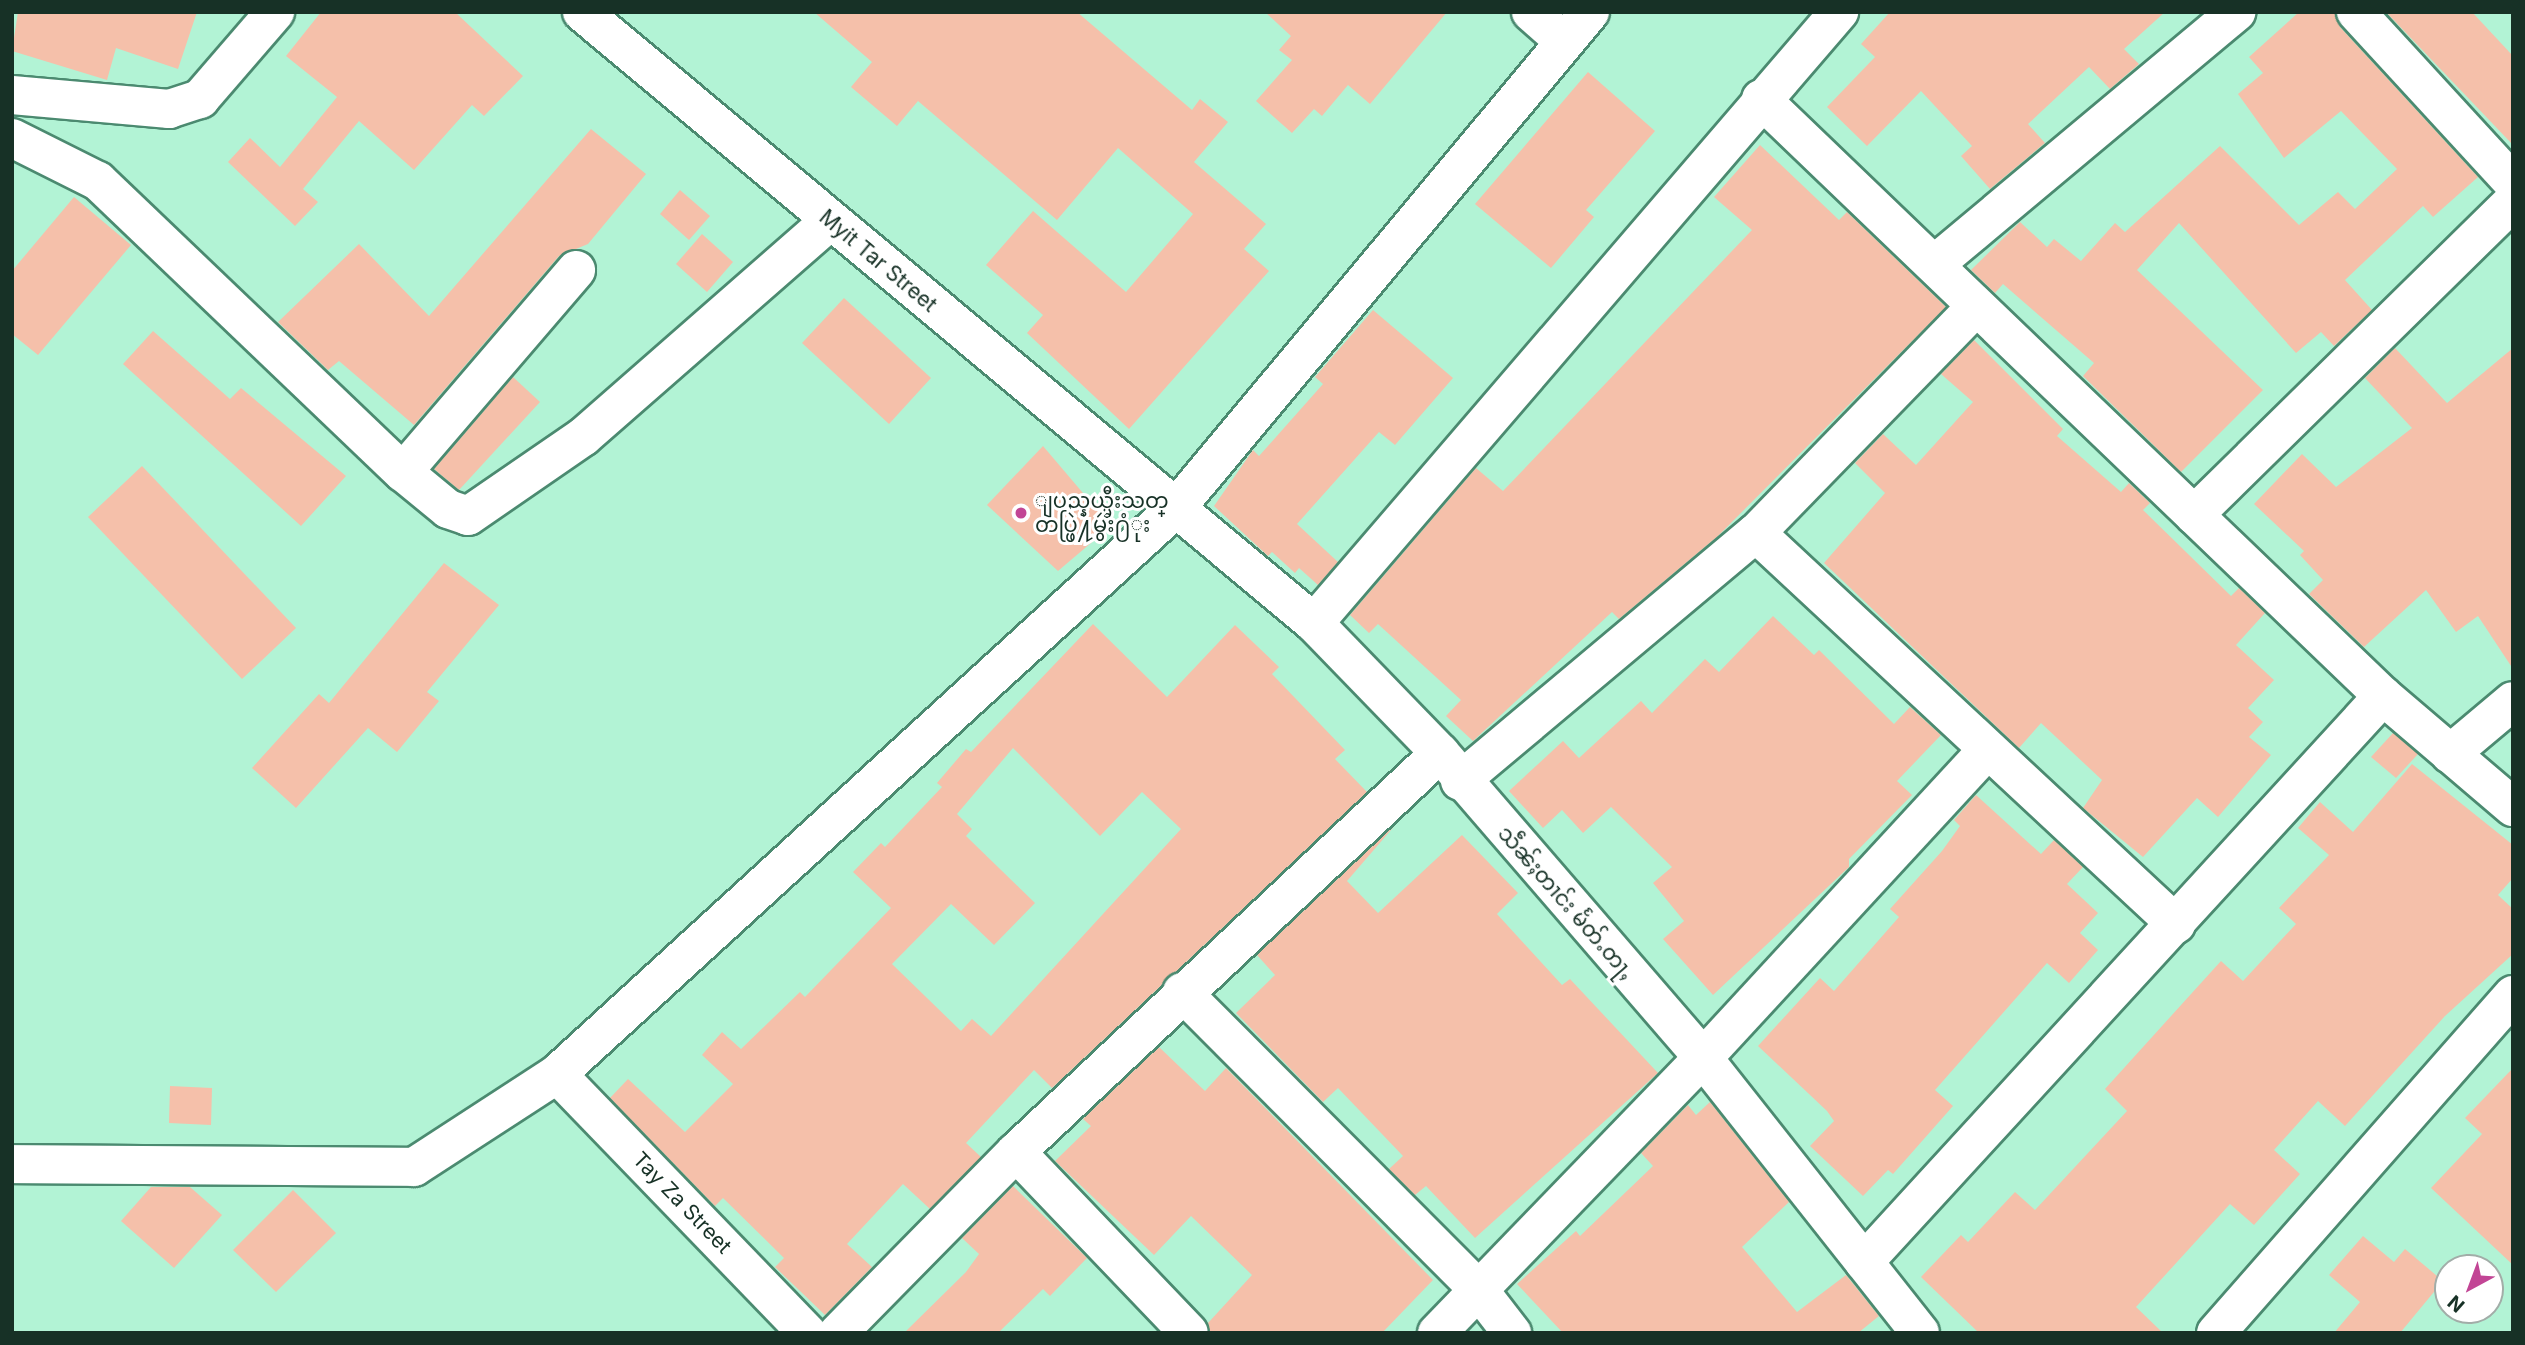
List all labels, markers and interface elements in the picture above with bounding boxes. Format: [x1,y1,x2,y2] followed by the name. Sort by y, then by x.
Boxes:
[814,205,942,317] street label: Myit Tar Street
[1035,488,1169,538] place label: ျပည္နယ္မီးသတ္ တပ္ဖြဲ႔မွဴး႐ံုး
[1013,505,1029,521] marker: ျပည္နယ္မီးသတ္ တပ္ဖြဲ႔မွဴး႐ံုး
[1492,821,1640,985] street label: သဵၼ်ႈတၢင်း မႅတ်ႉတႃႇ
[627,1147,737,1259] street label: Tay Za Street
[2434,1254,2504,1324] north arrow
[2443,1290,2469,1317] text: N

